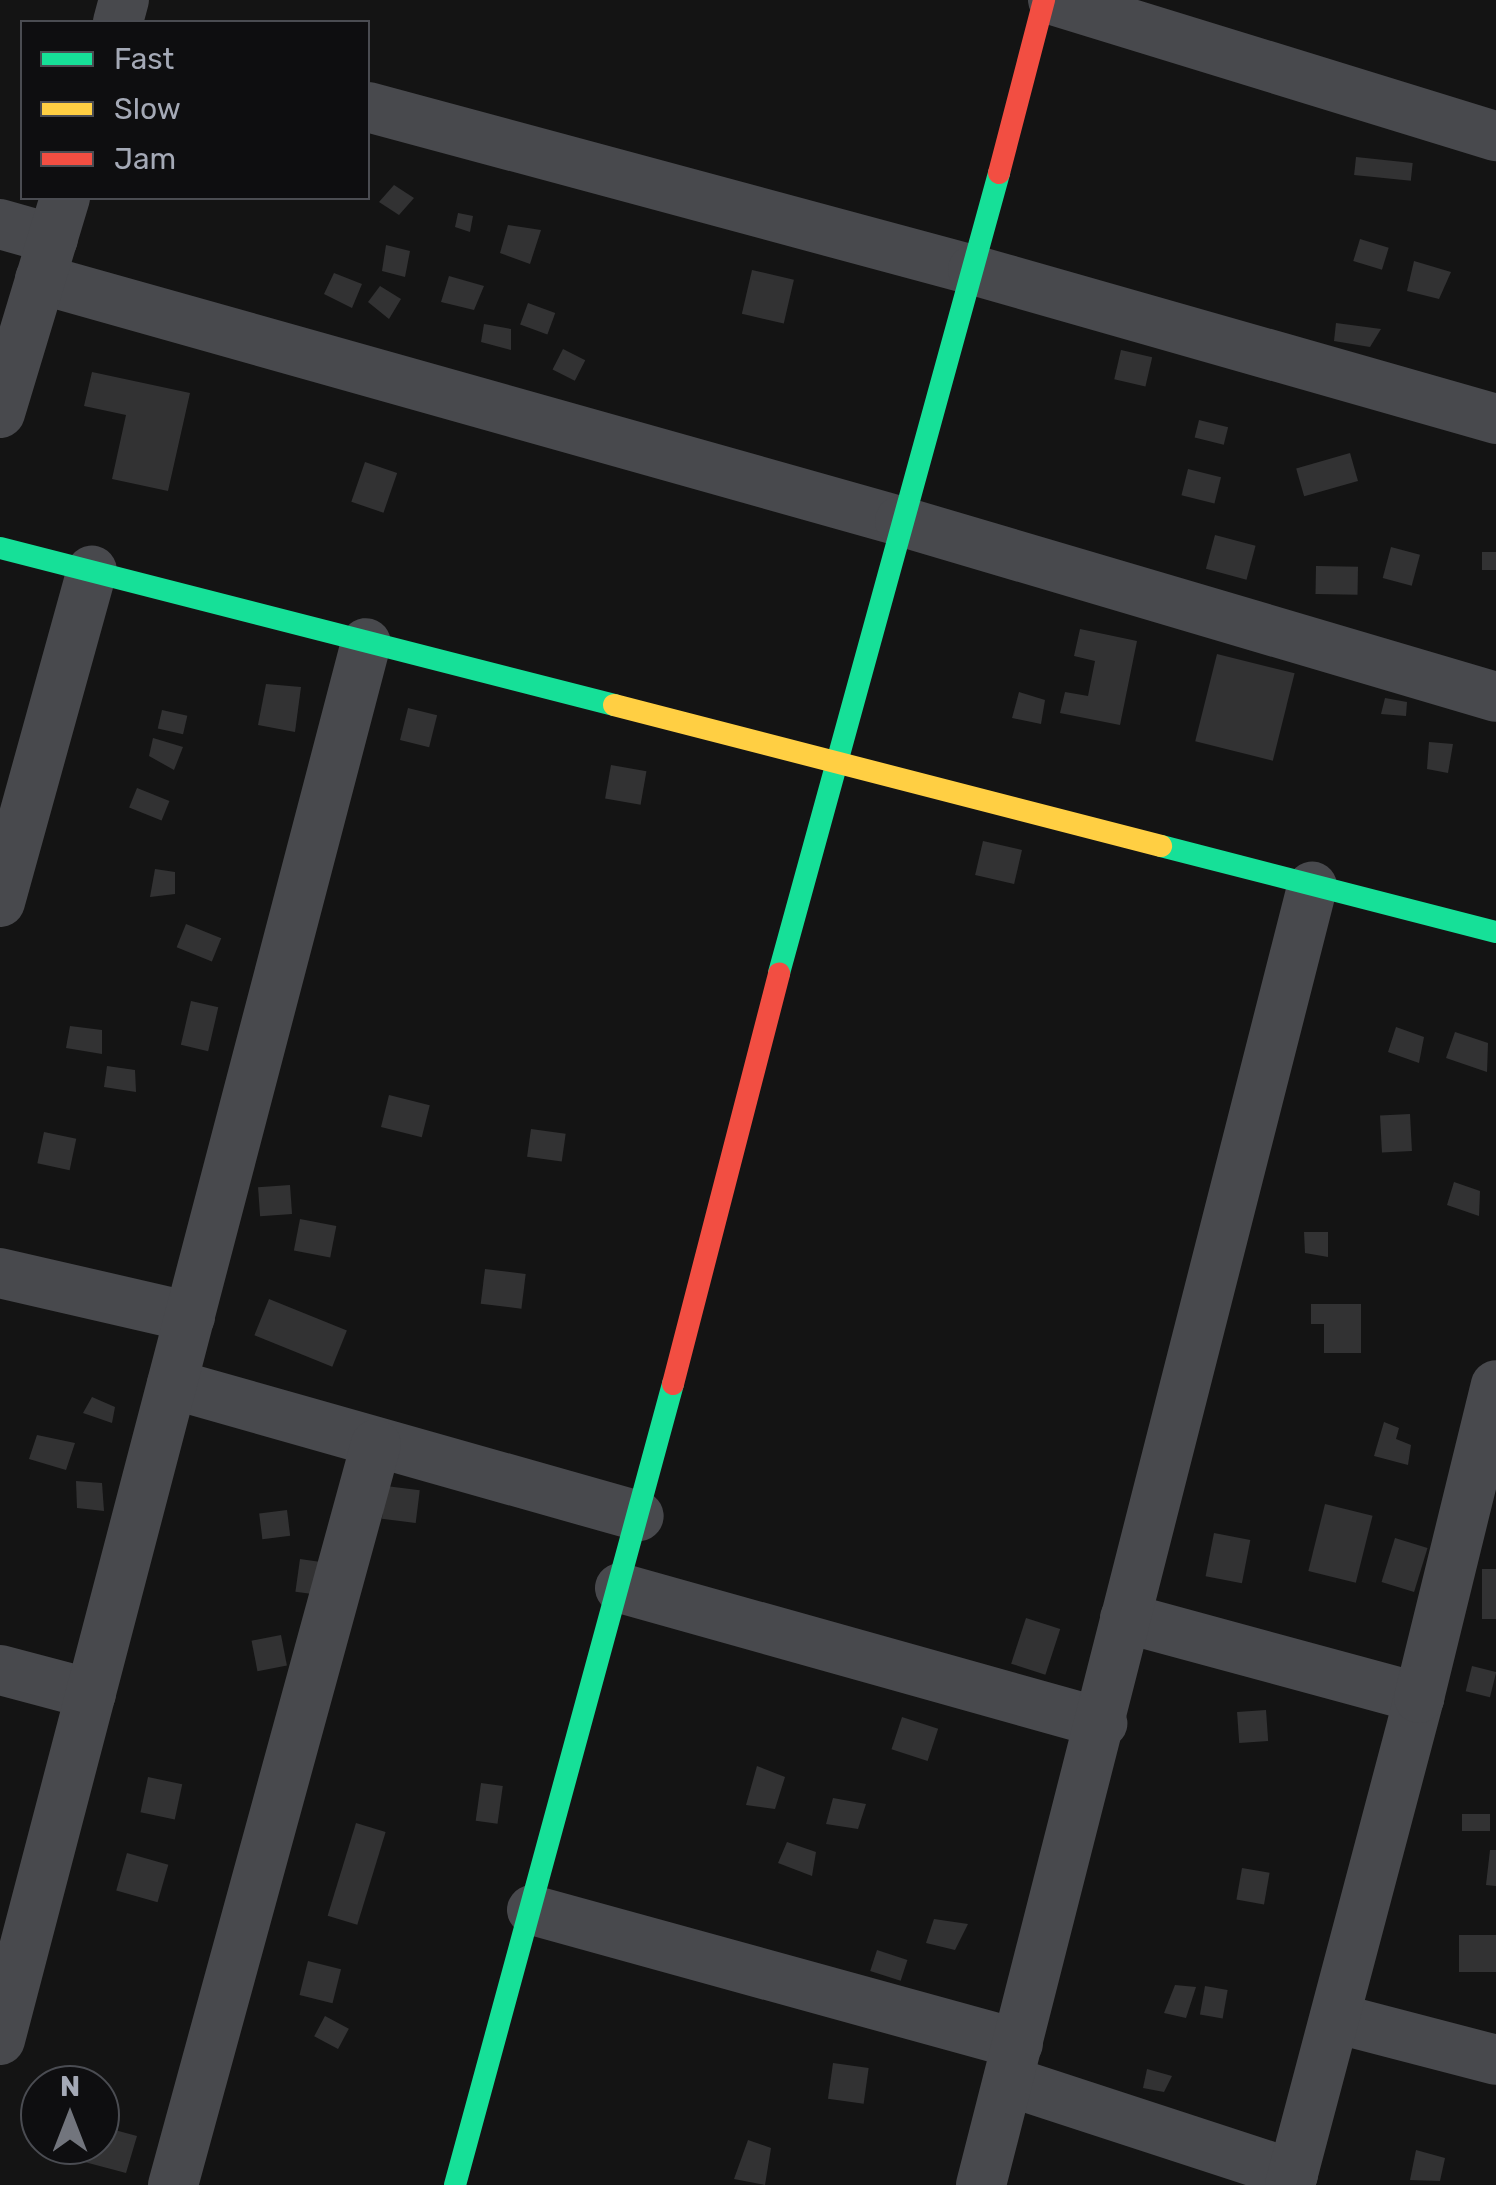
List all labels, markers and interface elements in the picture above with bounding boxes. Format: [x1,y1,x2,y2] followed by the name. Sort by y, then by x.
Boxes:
[20,20,370,200] legend
[114,41,174,77] text: Fast
[114,91,181,127] text: Slow
[114,141,176,177] text: Jam
[20,2065,120,2165] north arrow
[60,2070,80,2103] text: N

